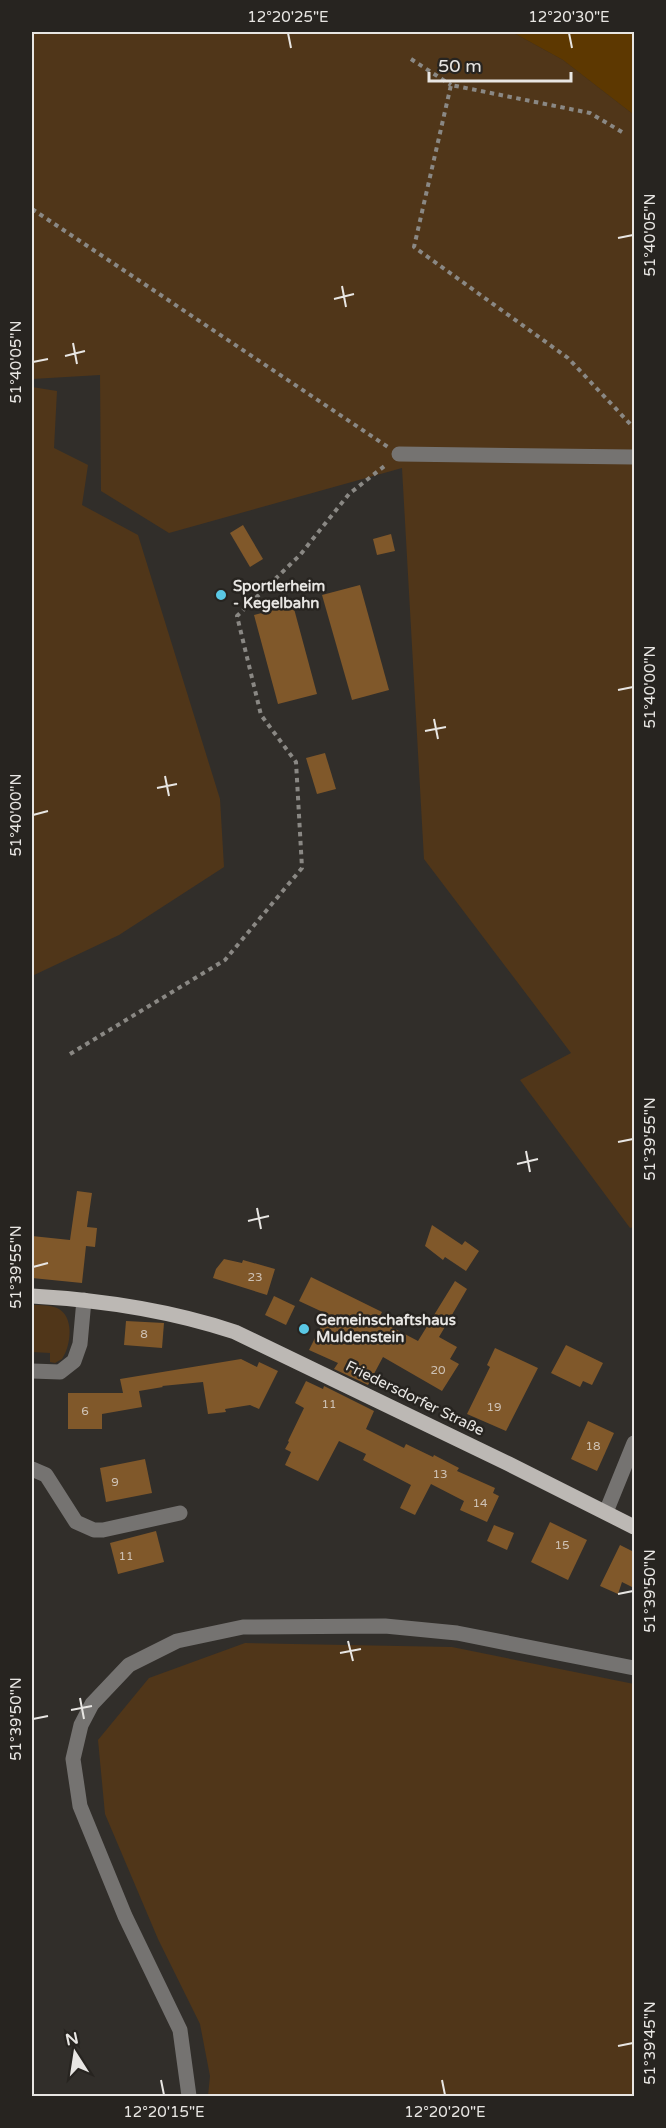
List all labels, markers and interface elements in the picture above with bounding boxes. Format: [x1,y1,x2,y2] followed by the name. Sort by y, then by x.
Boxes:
[247,8,329,26] text: 12°20'25"E
[528,8,610,26] text: 12°20'30"E
[429,45,572,83] scale bar
[438,55,482,77] text: 50 m
[641,193,659,277] text: 51°40'05"N
[7,320,25,404] text: 51°40'05"N
[233,577,325,613] place label: Sportlerheim - Kegelbahn
[214,588,228,602] marker: Sportlerheim - Kegelbahn
[641,645,659,729] text: 51°40'00"N
[7,773,25,857] text: 51°40'00"N
[641,1097,659,1181] text: 51°39'55"N
[7,1225,25,1309] text: 51°39'55"N
[247,1270,263,1284] house number: 23
[316,1311,456,1346] place label: Gemeinschaftshaus Muldenstein
[297,1322,311,1336] marker: Gemeinschaftshaus Muldenstein
[140,1327,148,1341] house number: 8
[343,1357,487,1439] street label: Friedersdorfer Straße
[430,1363,446,1377] house number: 20
[321,1397,337,1411] house number: 11
[486,1400,502,1414] house number: 19
[81,1404,89,1418] house number: 6
[585,1439,601,1453] house number: 18
[432,1467,448,1481] house number: 13
[111,1475,119,1489] house number: 9
[472,1496,488,1510] house number: 14
[554,1538,570,1552] house number: 15
[118,1549,134,1563] house number: 11
[641,1549,659,1633] text: 51°39'50"N
[7,1677,25,1761] text: 51°39'50"N
[641,2001,659,2085] text: 51°39'45"N
[45,2023,105,2083] north arrow
[64,2028,80,2050] text: N
[123,2103,205,2121] text: 12°20'15"E
[404,2103,486,2121] text: 12°20'20"E

